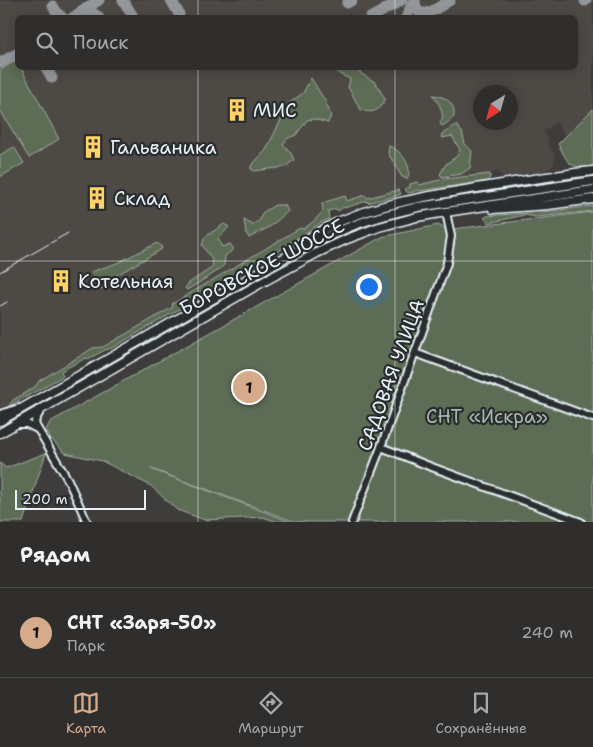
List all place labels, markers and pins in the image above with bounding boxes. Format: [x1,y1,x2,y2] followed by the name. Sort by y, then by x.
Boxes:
[224,97,250,123] building icon: МИС
[253,98,297,123] place label: МИС
[80,134,106,160] building icon: Гальваника
[110,135,217,160] place label: Гальваника
[84,185,110,211] building icon: Склад
[114,186,170,211] place label: Склад
[48,268,74,294] building icon: Котельная
[78,269,174,294] place label: Котельная
[233,368,265,406] pin: 1

